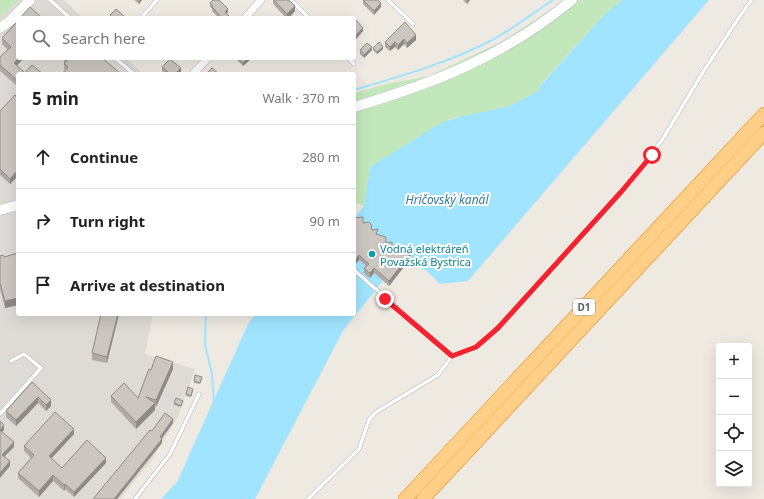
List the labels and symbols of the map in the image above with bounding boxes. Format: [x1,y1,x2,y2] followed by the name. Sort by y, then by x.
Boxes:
[643,146,661,164] route start
[405,191,489,208] water label: Hričovský kanál
[380,241,471,269] place label: Vodná elektráreň Považská Bystrica
[367,249,377,259] marker: Vodná elektráreň Považská Bystrica
[376,290,394,308] route end
[573,299,595,315] road number: D1

